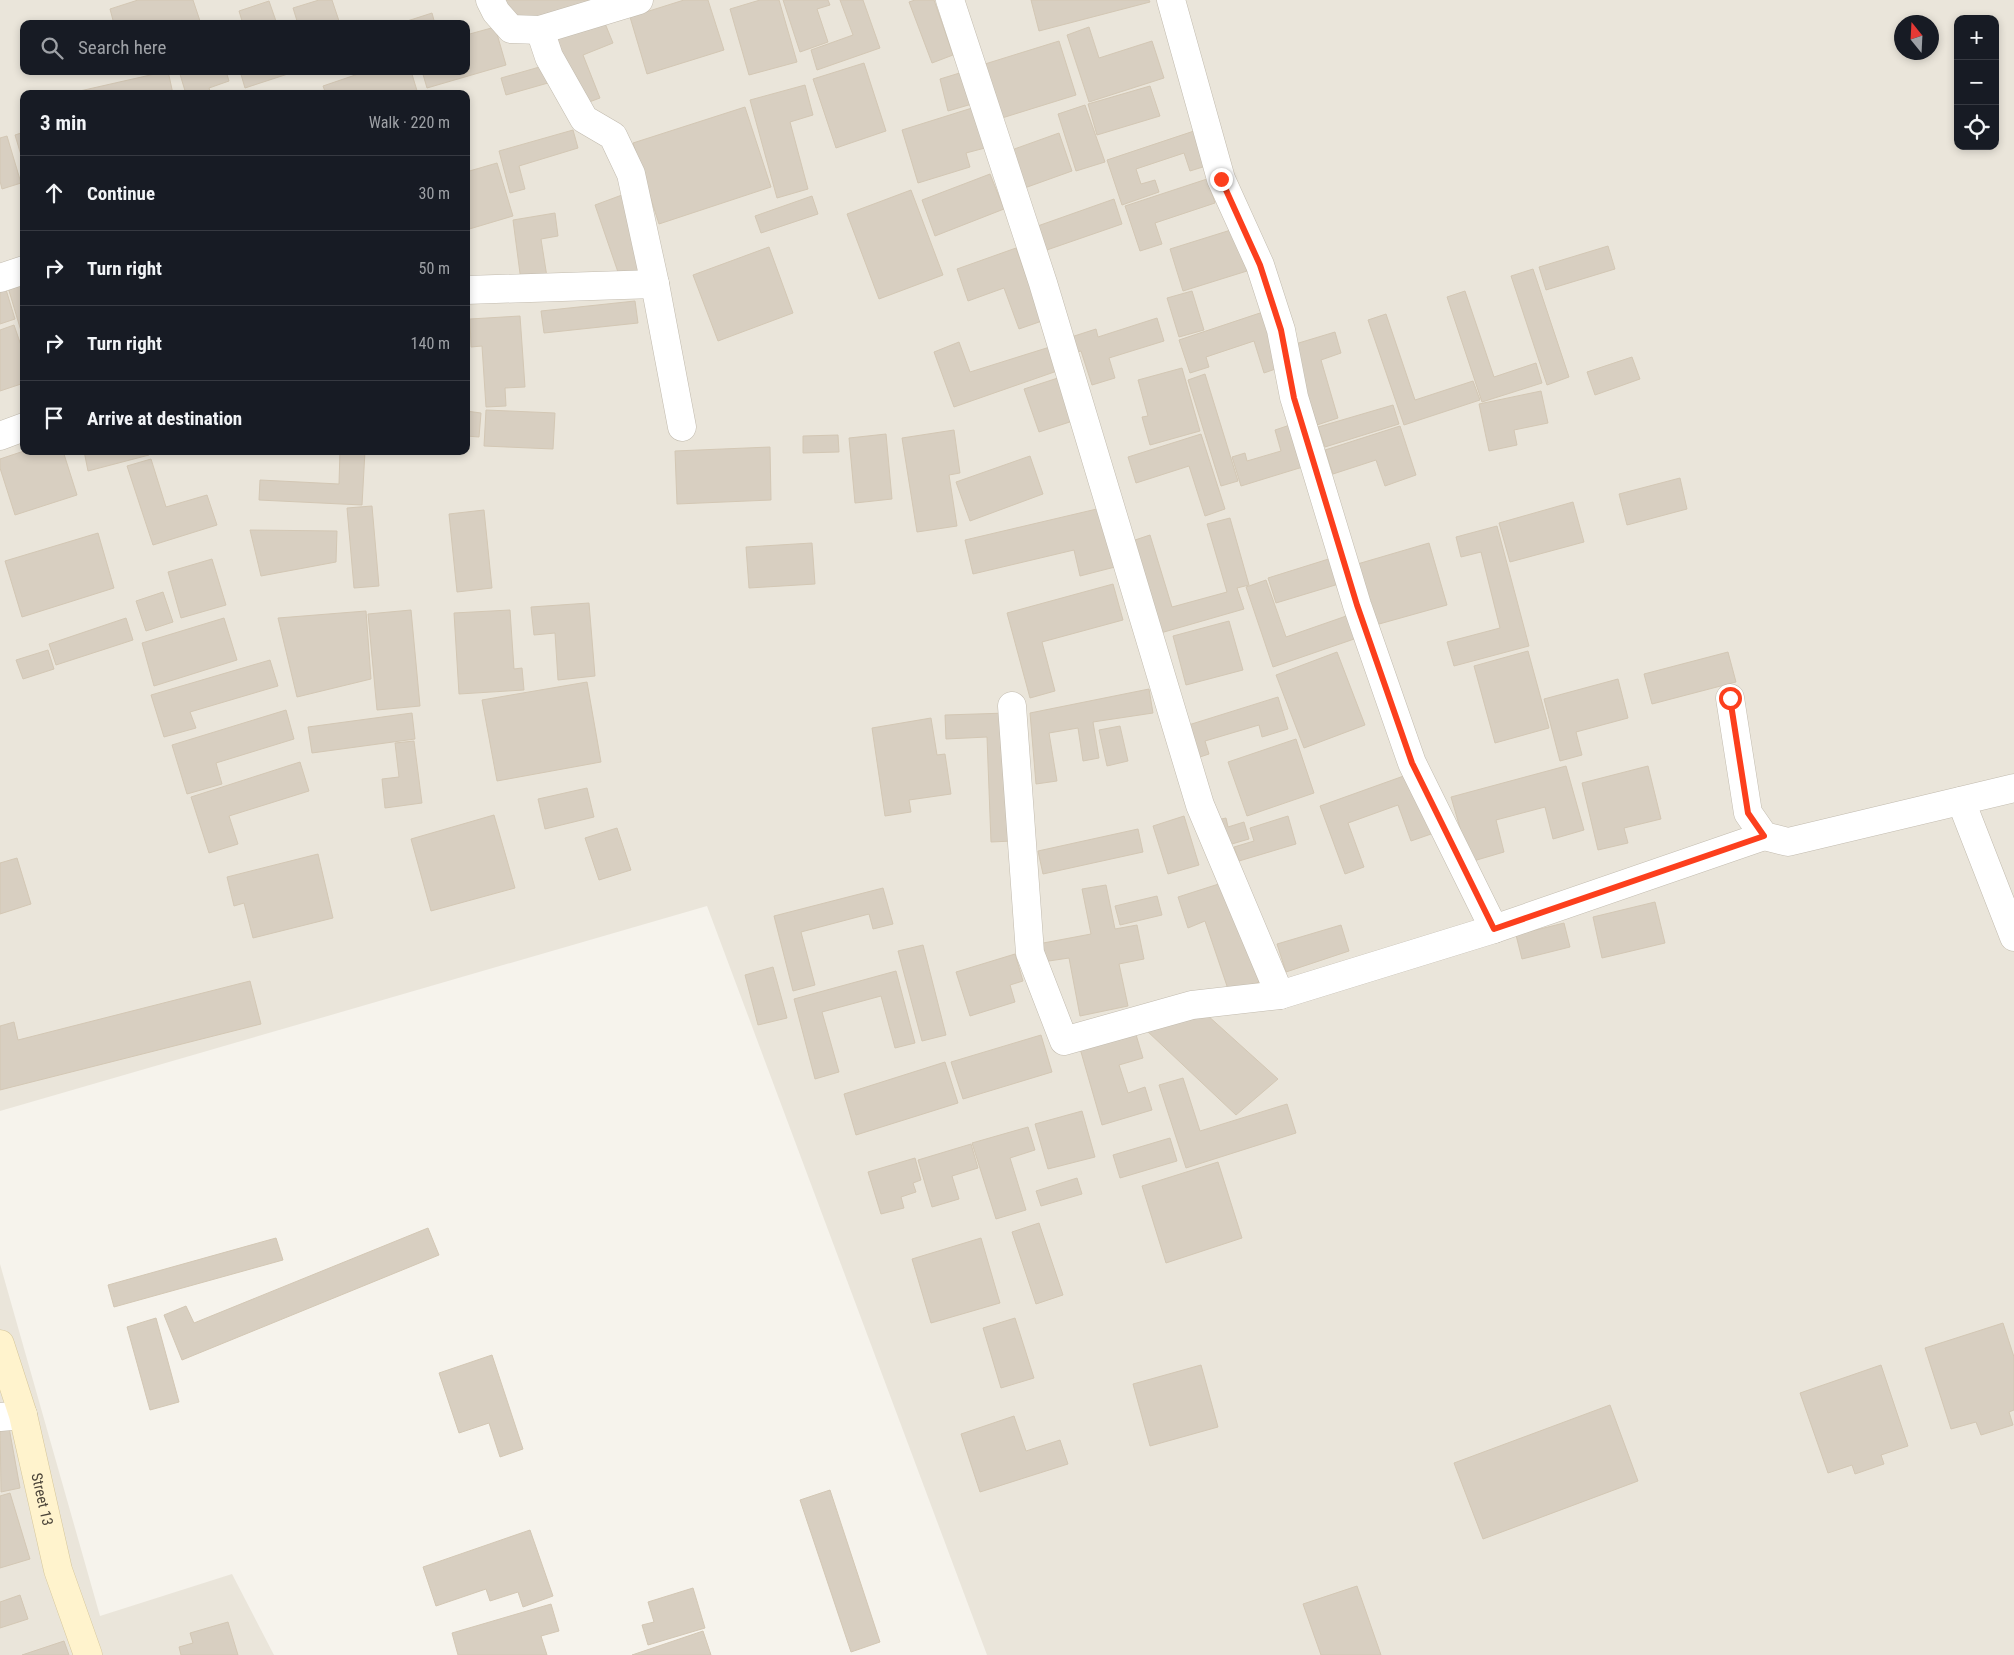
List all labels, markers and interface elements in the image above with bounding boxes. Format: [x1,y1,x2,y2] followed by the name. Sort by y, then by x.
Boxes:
[1894,15,1939,60] north arrow
[1954,15,1999,150] map controls
[1954,15,1999,60] button: +
[20,20,470,75] search box
[38,34,66,62] icon: search
[78,36,166,59] text: Search here
[1954,60,1999,105] button: −
[1954,105,1999,150] button: locate
[40,111,87,135] text: 3 min
[369,113,450,132] text: Walk · 220 m
[1210,168,1233,191] route end
[40,179,68,207] icon: ahead
[87,182,155,205] text: Continue
[418,184,450,203] text: 30 m
[40,254,68,282] icon: right
[87,257,162,280] text: Turn right
[418,259,450,278] text: 50 m
[40,329,68,357] icon: right
[87,332,162,355] text: Turn right
[411,334,450,353] text: 140 m
[40,404,68,432] icon: arrive
[87,407,242,430] text: Arrive at destination
[1719,687,1742,710] route start
[27,1471,57,1527] street label: Street 13

